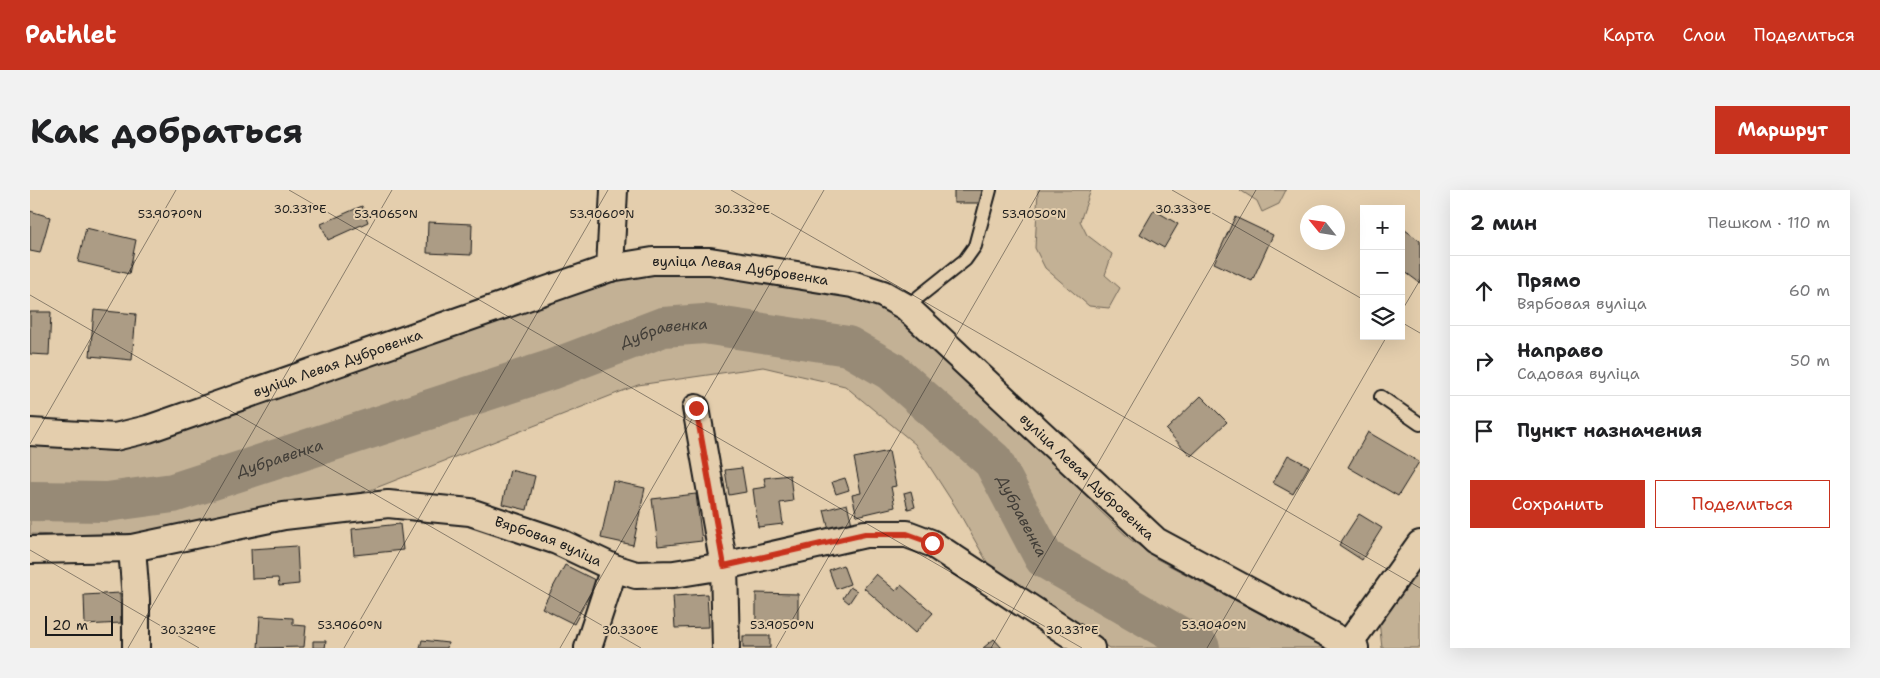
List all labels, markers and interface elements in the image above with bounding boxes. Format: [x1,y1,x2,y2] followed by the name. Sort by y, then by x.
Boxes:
[25,19,116,51] text: Pathlet
[1603,23,1654,47] text: Карта
[1682,23,1726,47] text: Слои
[1754,23,1855,47] text: Поделиться
[1715,106,1850,154] button: Маршрут
[30,107,303,154] text: Как добраться
[274,201,326,217] text: 30.331°E
[714,201,770,217] text: 30.332°E
[1155,201,1211,217] text: 30.333°E
[1300,205,1345,250] north arrow
[1360,205,1405,340] map controls
[1360,205,1405,250] button: +
[138,206,202,222] text: 53.9070°N
[354,206,418,222] text: 53.9065°N
[570,206,634,222] text: 53.9060°N
[1002,206,1066,222] text: 53.9050°N
[1470,209,1537,237] text: 2 мин
[1708,212,1830,233] text: Пешком · 110 m
[1360,250,1405,295] button: −
[652,252,830,289] street label: вуліца Левая Дубровенка
[1517,268,1581,293] text: Прямо
[1470,277,1498,305] icon: ahead
[1789,280,1830,301] text: 60 m
[1517,293,1647,314] text: Вярбовая вуліца
[1360,295,1405,340] button: layers
[617,314,708,353] water label: Дубравенка
[251,325,425,401] street label: вуліца Левая Дубровенка
[1517,338,1603,363] text: Направо
[1470,347,1498,375] icon: right
[1790,350,1830,371] text: 50 m
[1517,363,1640,384] text: Садовая вуліца
[685,397,708,420] route end
[1016,409,1159,544] street label: вуліца Левая Дубровенка
[1470,417,1498,445] icon: arrive
[1517,418,1702,443] text: Пункт назначения
[233,435,326,482] water label: Дубравенка
[992,471,1052,561] water label: Дубравенка
[1470,480,1645,528] button: Сохранить
[1655,480,1830,528] button: Поделиться
[493,512,605,570] street label: Вярбовая вуліца
[921,532,944,555] route start
[45,613,112,636] scale bar
[52,616,88,634] text: 20 m
[318,617,382,633] text: 53.9060°N
[750,617,814,633] text: 53.9050°N
[1181,617,1247,633] text: 53.9040°N
[160,622,216,638] text: 30.329°E
[602,622,658,638] text: 30.330°E
[1046,622,1098,638] text: 30.331°E

